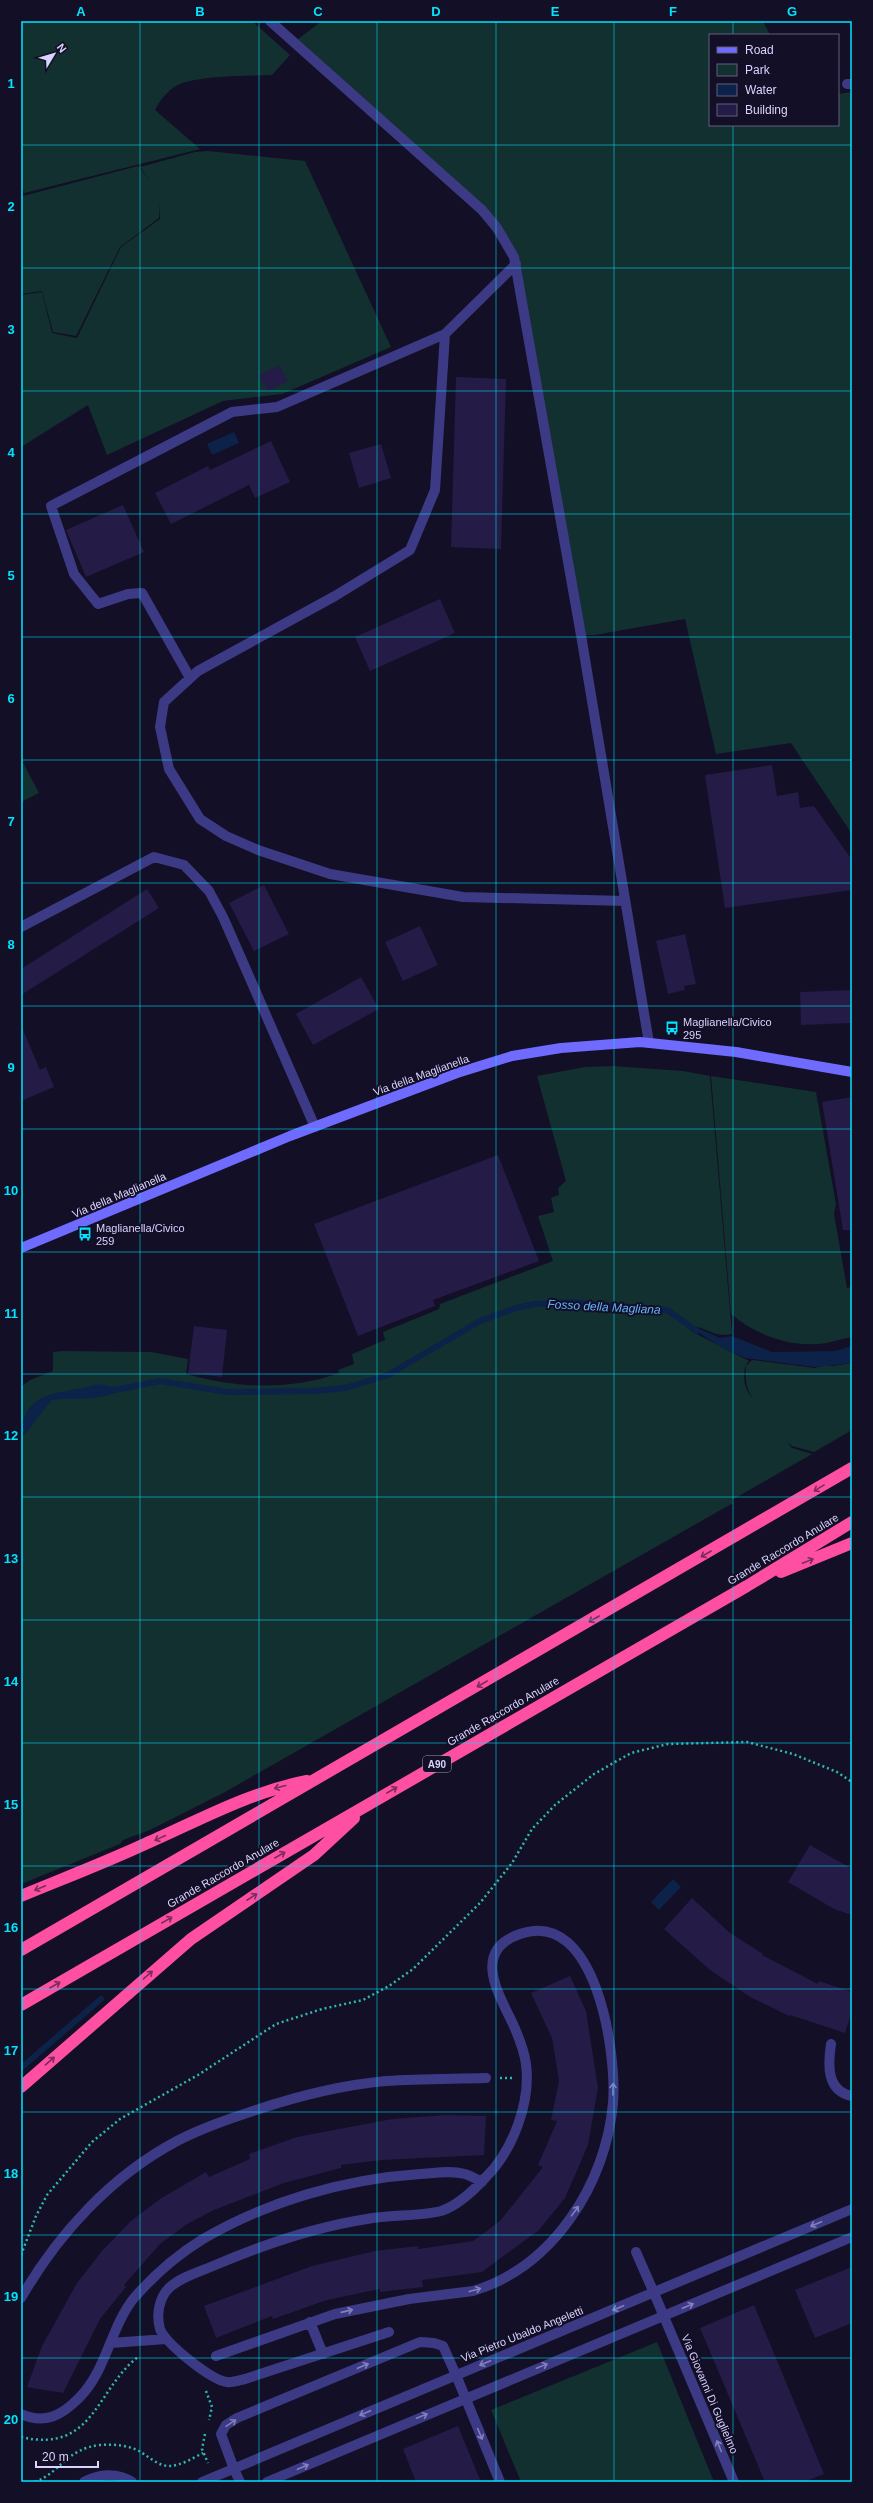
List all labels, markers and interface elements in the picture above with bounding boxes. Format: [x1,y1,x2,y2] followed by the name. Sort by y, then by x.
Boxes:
[76,4,86,19] text: A
[195,4,205,19] text: B
[313,4,323,19] text: C
[431,4,441,19] text: D
[551,4,560,19] text: E
[669,4,677,19] text: F
[787,4,797,19] text: G
[34,34,74,74] north arrow
[709,34,839,126] legend
[55,41,69,55] text: N
[745,43,774,57] text: Road
[745,63,771,77] text: Park
[7,76,15,91] text: 1
[745,83,777,97] text: Water
[745,103,788,117] text: Building
[7,199,15,214] text: 2
[7,322,15,337] text: 3
[7,445,15,460] text: 4
[7,568,15,583] text: 5
[7,691,15,706] text: 6
[7,814,15,829] text: 7
[7,937,15,952] text: 8
[683,1016,772,1041] place label: Maglianella/Civico 295
[664,1020,680,1036] bus stop icon: Maglianella/Civico 295
[372,1052,471,1098] street label: Via della Maglianella
[7,1060,15,1075] text: 9
[70,1169,169,1220] street label: Via della Maglianella
[4,1183,18,1198] text: 10
[96,1222,185,1247] place label: Maglianella/Civico 259
[77,1226,93,1242] bus stop icon: Maglianella/Civico 259
[547,1297,661,1317] water label: Fosso della Magliana
[4,1306,18,1321] text: 11
[4,1428,18,1443] text: 12
[814,1484,825,1492] one-way arrow
[725,1511,841,1587] street label: Grande Raccordo Anulare
[700,1550,712,1558] one-way arrow
[4,1551,18,1566] text: 13
[802,1557,814,1564] one-way arrow
[588,1615,600,1623] one-way arrow
[4,1674,19,1689] text: 14
[445,1674,561,1748] street label: Grande Raccordo Anulare
[476,1681,488,1689] one-way arrow
[423,1756,451,1772] road number: A90
[273,1784,286,1792] one-way arrow
[386,1786,398,1794] one-way arrow
[4,1797,18,1812] text: 15
[154,1834,166,1842] one-way arrow
[165,1836,281,1910] street label: Grande Raccordo Anulare
[274,1851,286,1859] one-way arrow
[35,1885,47,1892] one-way arrow
[246,1893,257,1901] one-way arrow
[161,1916,173,1924] one-way arrow
[4,1920,18,1935] text: 16
[143,1971,153,1980] one-way arrow
[49,1981,61,1989] one-way arrow
[4,2043,18,2058] text: 17
[45,2057,55,2066] one-way arrow
[609,2083,617,2096] one-way arrow
[4,2166,18,2181] text: 18
[571,2206,579,2217] one-way arrow
[811,2221,823,2229] one-way arrow
[469,2286,482,2294] one-way arrow
[4,2289,18,2304] text: 19
[682,2301,694,2309] one-way arrow
[459,2304,585,2364] street label: Via Pietro Ubaldo Angeletti
[612,2304,624,2312] one-way arrow
[341,2307,354,2315] one-way arrow
[679,2333,741,2455] street label: Via Giovanni Di Guglielmo
[479,2360,491,2368] one-way arrow
[356,2361,368,2369] one-way arrow
[536,2362,548,2369] one-way arrow
[359,2409,371,2417] one-way arrow
[4,2412,18,2427] text: 20
[416,2412,428,2419] one-way arrow
[225,2419,236,2427] one-way arrow
[477,2428,485,2440] one-way arrow
[715,2441,722,2453] one-way arrow
[36,2443,98,2469] scale bar
[42,2450,69,2464] text: 20 m
[296,2462,308,2470] one-way arrow

